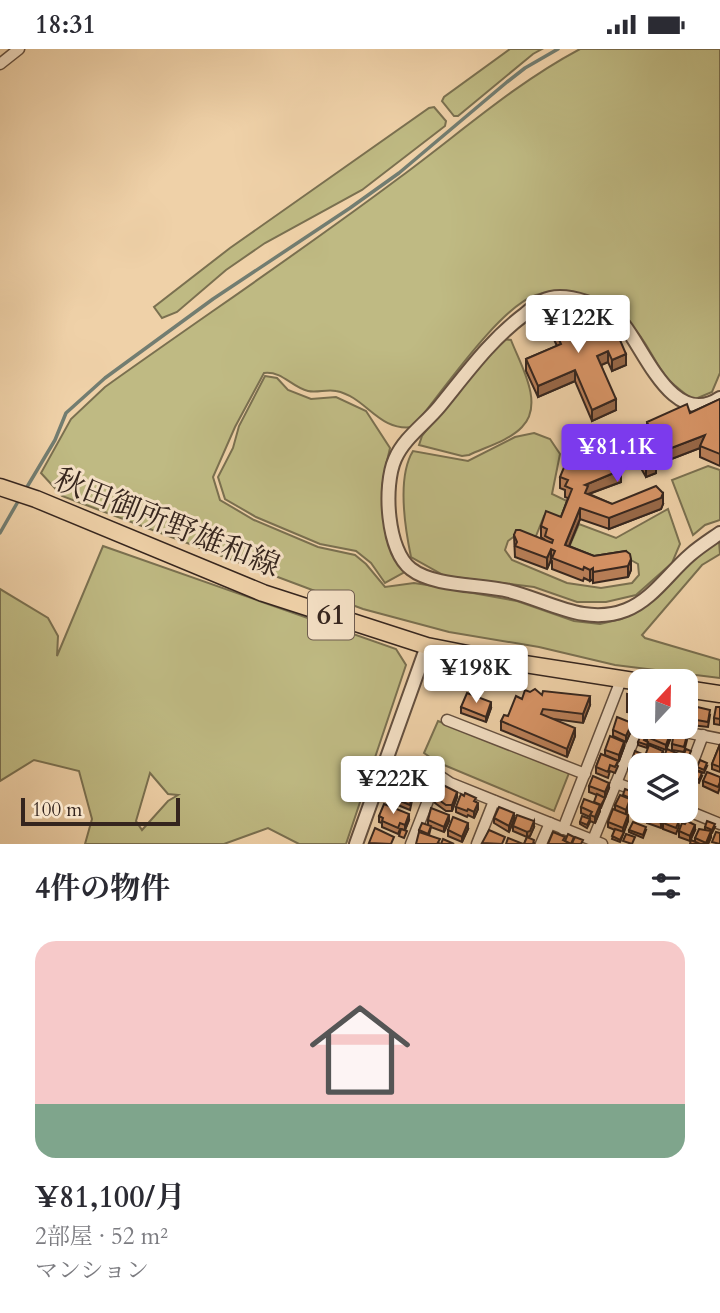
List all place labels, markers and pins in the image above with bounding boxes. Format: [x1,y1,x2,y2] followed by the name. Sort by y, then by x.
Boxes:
[529,295,627,355] pin: ¥122K
[560,425,674,484] pin: ¥81.1K
[427,645,525,705] pin: ¥198K
[344,757,442,816] pin: ¥222K

